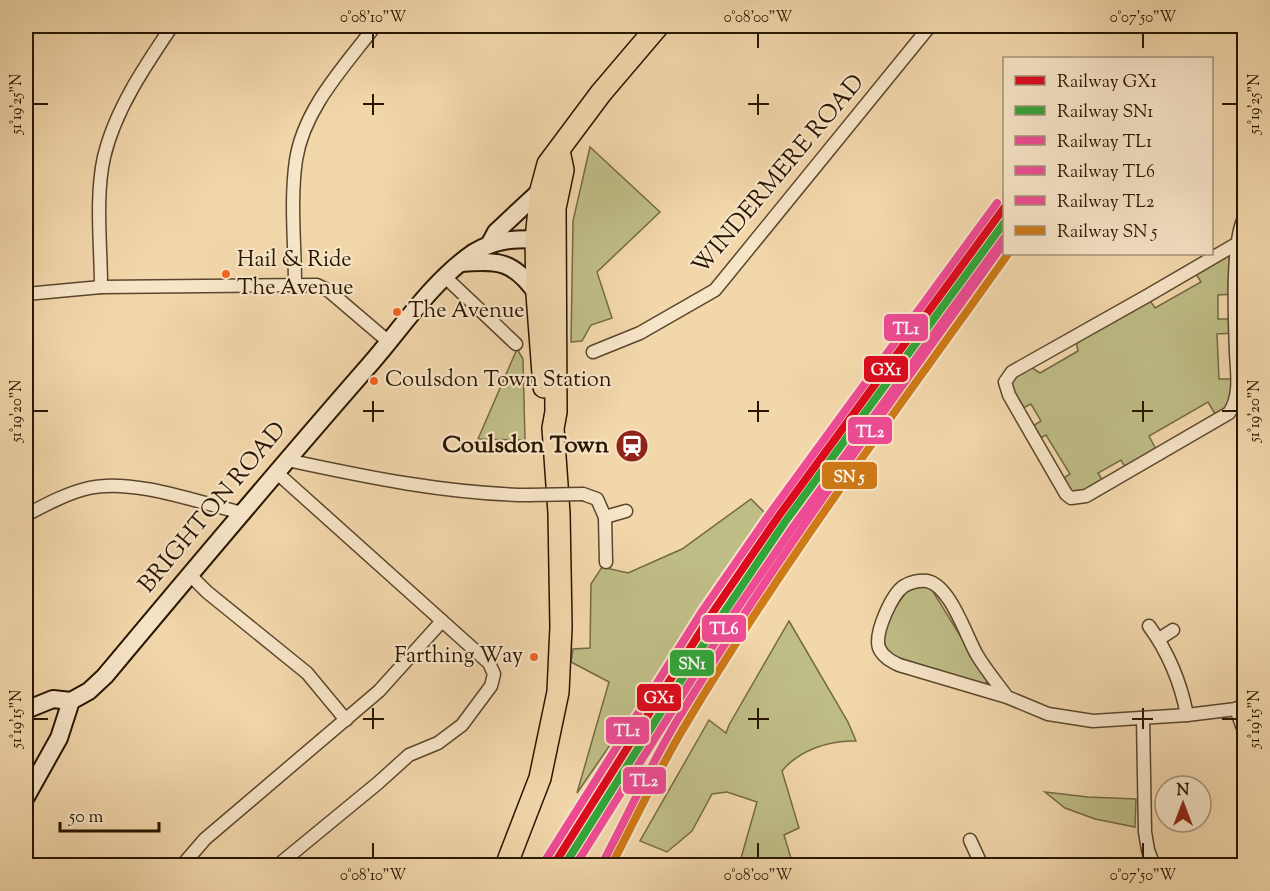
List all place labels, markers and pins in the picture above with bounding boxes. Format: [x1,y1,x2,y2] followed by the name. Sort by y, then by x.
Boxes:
[237,245,354,305] place label: Hail & Ride The Avenue
[220,268,232,280] marker: Hail & Ride The Avenue
[408,296,525,328] place label: The Avenue
[391,306,403,318] marker: The Avenue
[385,365,612,397] place label: Coulsdon Town Station
[368,375,380,387] marker: Coulsdon Town Station
[614,428,650,464] station icon: Coulsdon Town
[442,429,610,463] place label: Coulsdon Town
[394,641,523,673] place label: Farthing Way
[528,651,540,663] marker: Farthing Way

